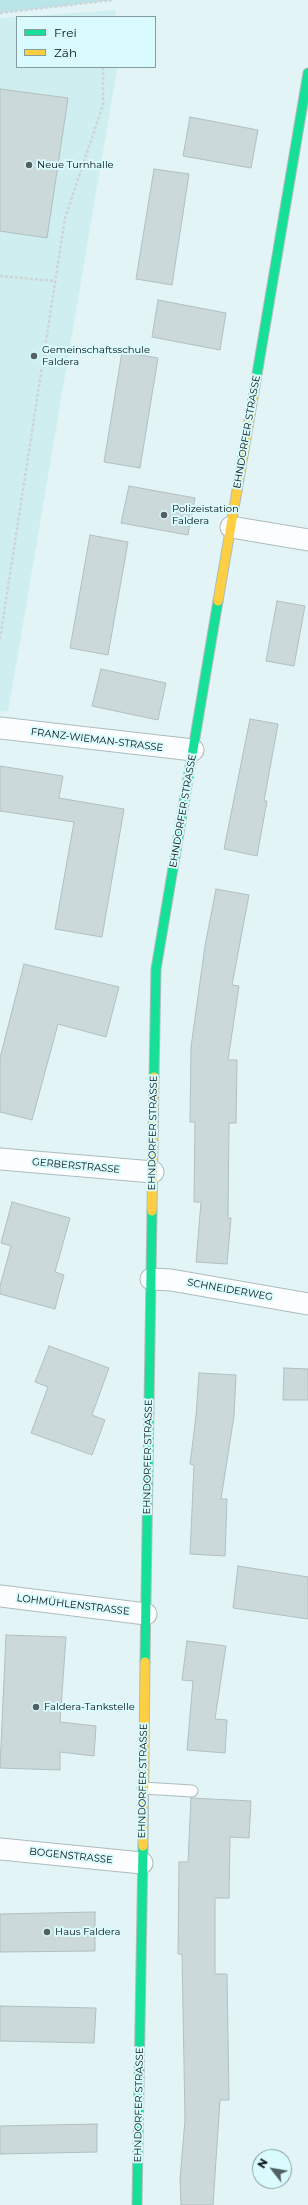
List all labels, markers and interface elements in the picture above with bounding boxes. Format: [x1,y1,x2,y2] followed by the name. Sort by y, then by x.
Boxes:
[16,16,156,68] legend
[54,25,77,40] text: Frei
[54,45,77,60] text: Zäh
[37,159,114,171] place label: Neue Turnhalle
[24,160,34,170] marker: Neue Turnhalle
[42,344,150,368] place label: Gemeinschaftsschule Faldera
[29,351,39,361] marker: Gemeinschaftsschule Faldera
[231,374,263,490] street label: EHNDORFER STRASSE
[172,503,239,526] place label: Polizeistation Faldera
[159,510,169,520] marker: Polizeistation Faldera
[30,726,164,754] street label: FRANZ-WIEMAN-STRASSE
[167,753,199,869] street label: EHNDORFER STRASSE
[146,1075,160,1191] street label: EHNDORFER STRASSE
[32,1156,120,1176] street label: GERBERSTRASSE
[186,1277,274,1303] street label: SCHNEIDERWEG
[141,1399,155,1515] street label: EHNDORFER STRASSE
[16,1592,130,1618] street label: LOHMÜHLENSTRASSE
[44,1701,135,1713] place label: Faldera-Tankstelle
[31,1702,41,1712] marker: Faldera-Tankstelle
[136,1723,150,1839] street label: EHNDORFER STRASSE
[29,1846,113,1866] street label: BOGENSTRASSE
[55,1926,120,1938] place label: Haus Faldera
[42,1927,52,1937] marker: Haus Faldera
[132,2047,146,2163] street label: EHNDORFER STRASSE
[252,2149,292,2189] north arrow
[254,2156,271,2171] text: N

